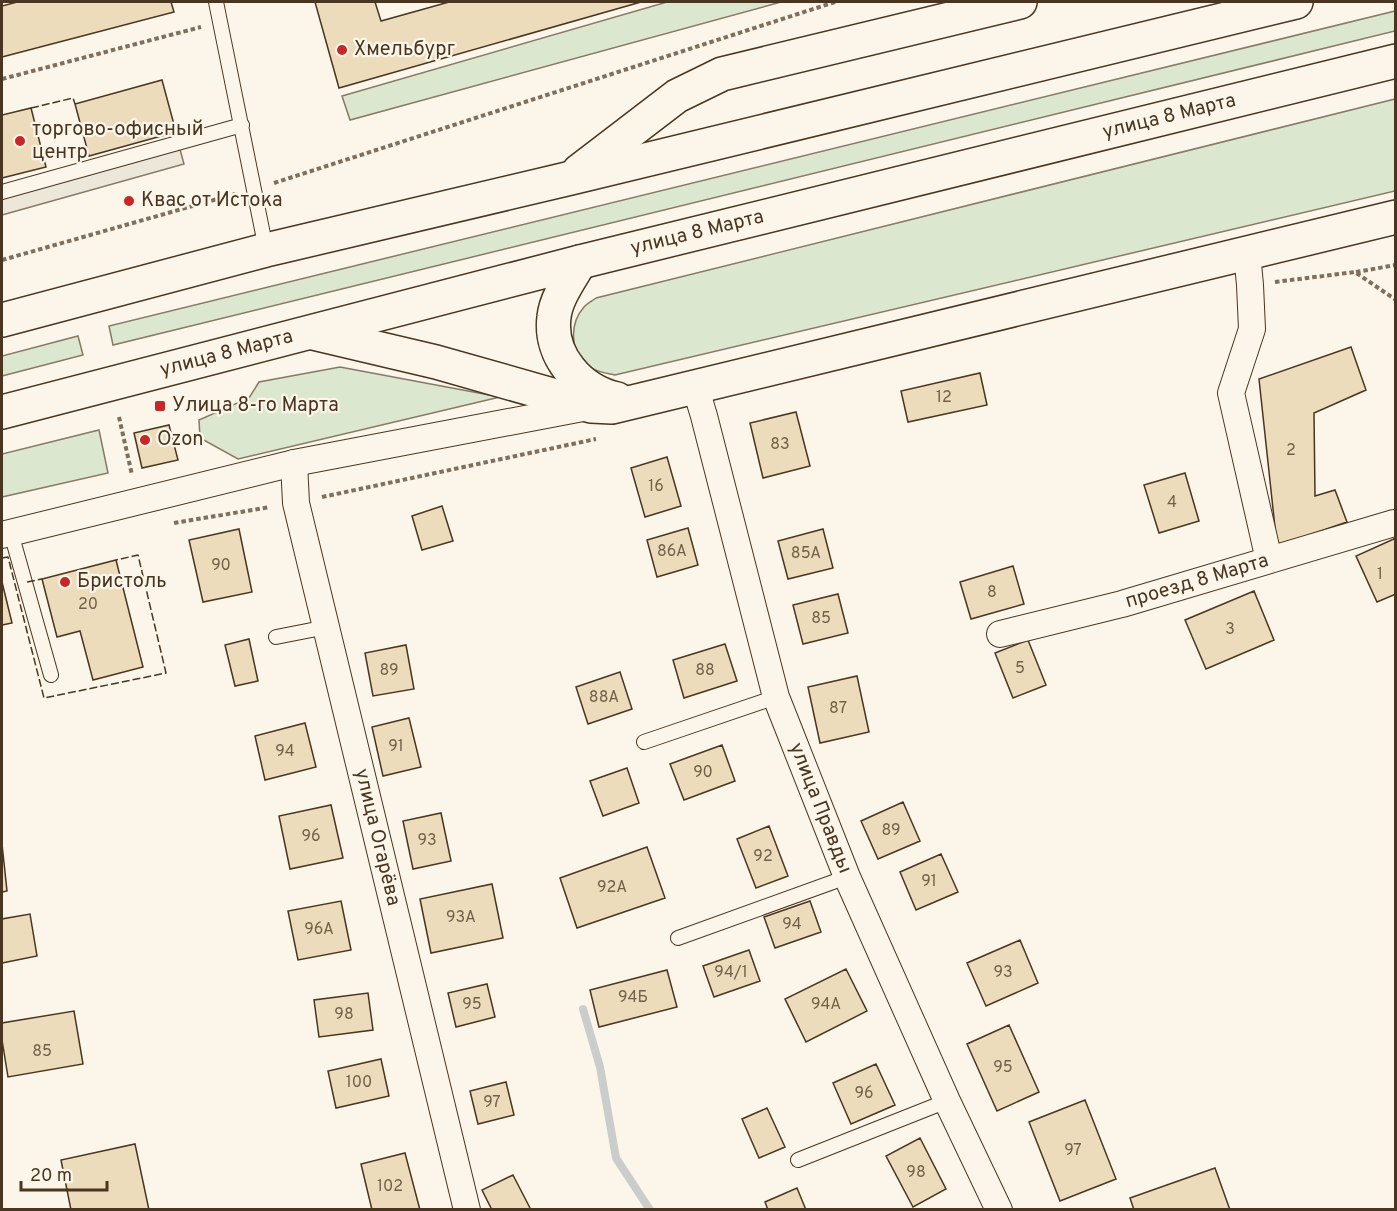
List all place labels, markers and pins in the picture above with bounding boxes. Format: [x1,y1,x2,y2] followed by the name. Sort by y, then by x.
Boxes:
[354,37,455,63] place label: Хмельбург
[335,43,349,57] marker: Хмельбург
[32,117,204,166] place label: торгово-офисный центр
[13,134,27,148] marker: торгово-офисный центр
[141,188,283,214] place label: Квас от Истока
[122,194,136,208] marker: Квас от Истока
[172,393,339,419] place label: Улица 8-го Марта
[153,399,167,413] marker: Улица 8-го Марта
[157,427,203,453] place label: Ozon
[138,433,152,447] marker: Ozon
[77,569,167,595] place label: Бристоль
[58,575,72,589] marker: Бристоль

